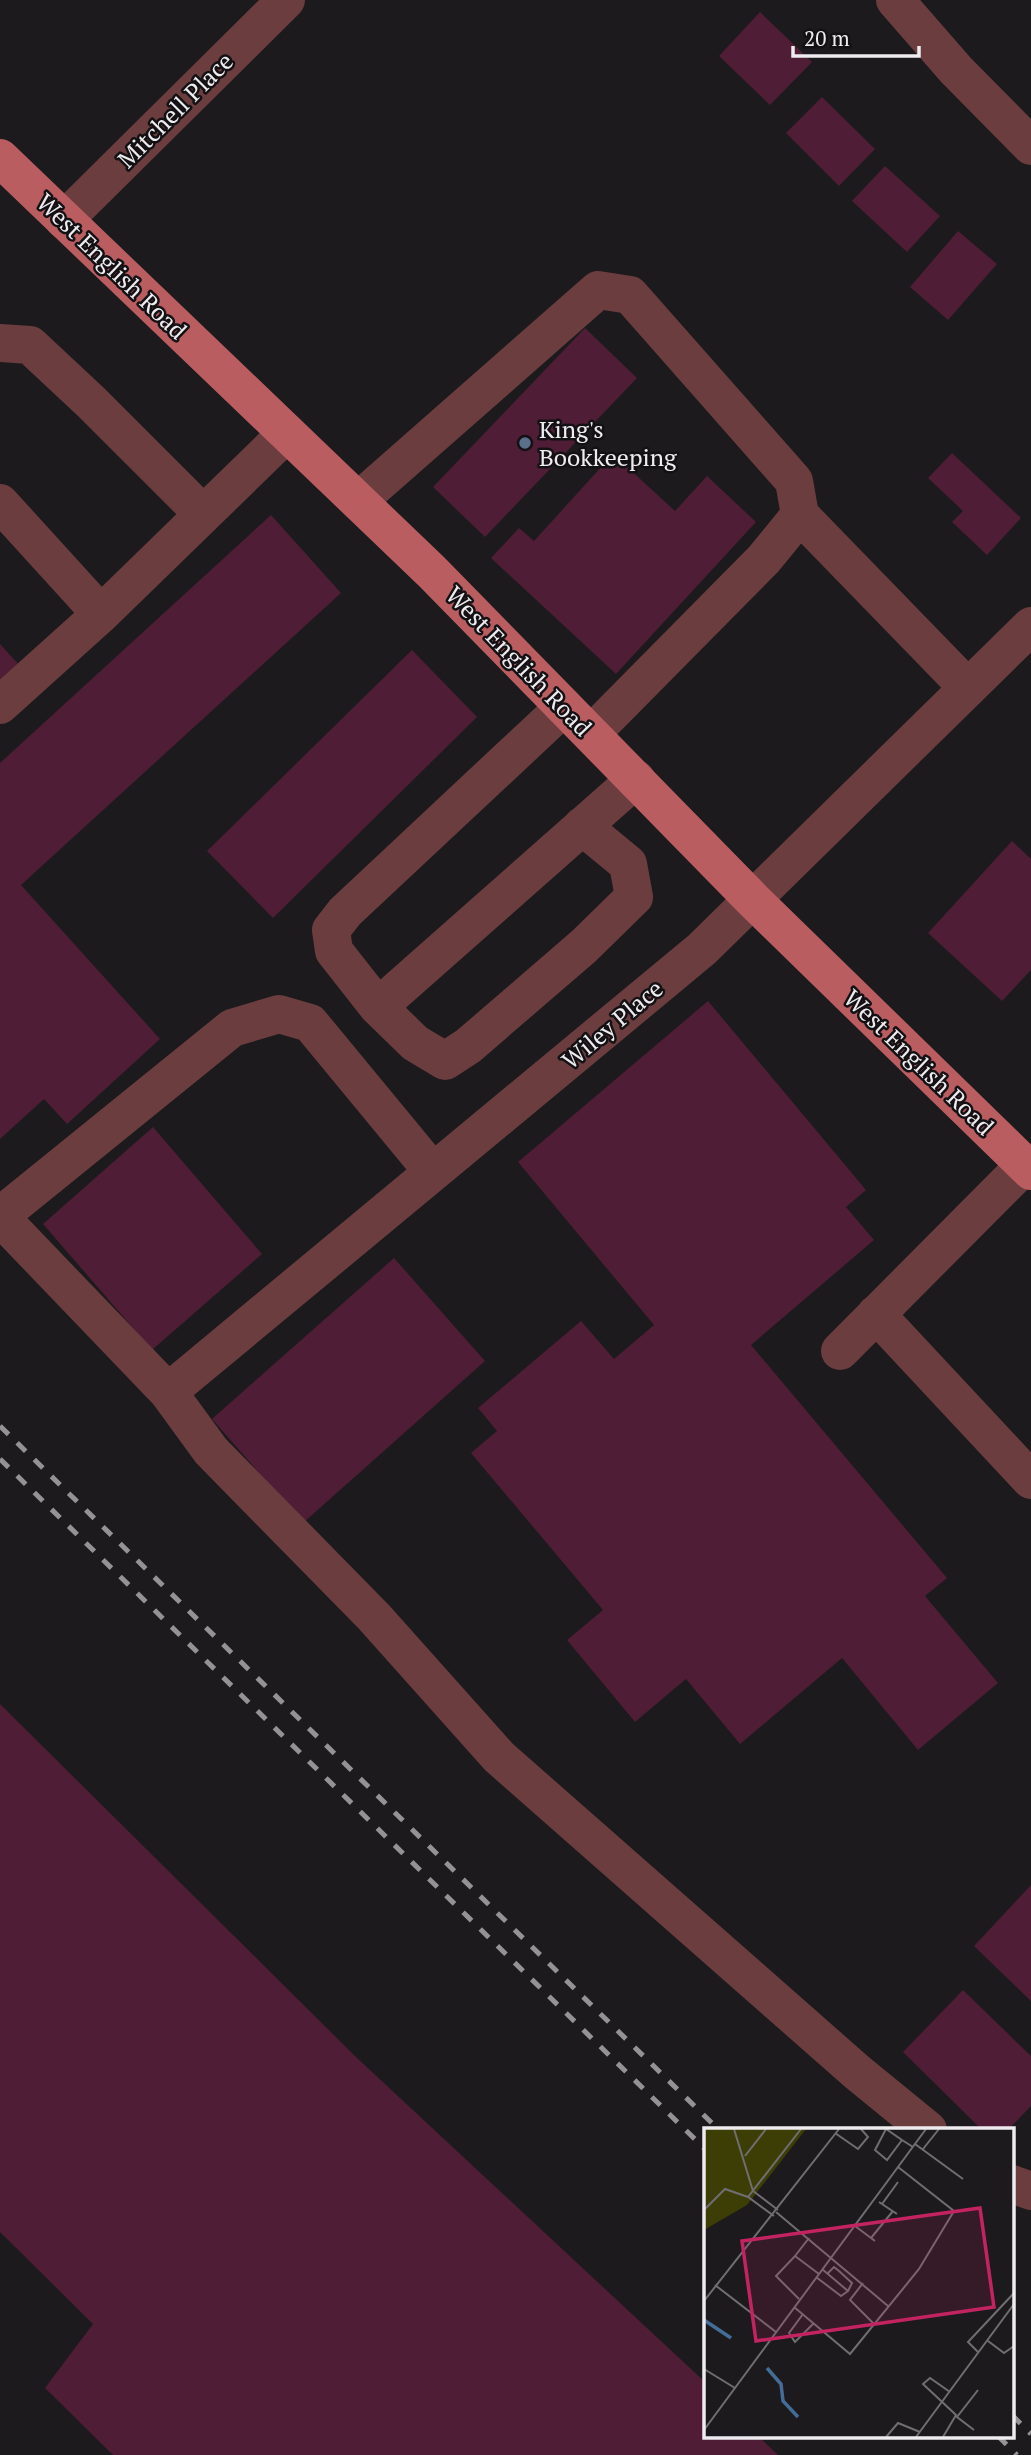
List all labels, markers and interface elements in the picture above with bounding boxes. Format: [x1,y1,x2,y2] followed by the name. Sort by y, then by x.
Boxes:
[793,14,919,58] scale bar
[804,24,850,52] text: 20 m
[110,45,240,175] street label: Mitchell Place
[30,186,194,346] street label: West English Road
[539,413,677,473] place label: King's Bookkeeping
[517,435,533,451] marker: King's Bookkeeping
[439,579,599,743] street label: West English Road
[555,972,669,1076] street label: Wiley Place
[837,982,1001,1142] street label: West English Road
[704,2128,1014,2438] inset map

